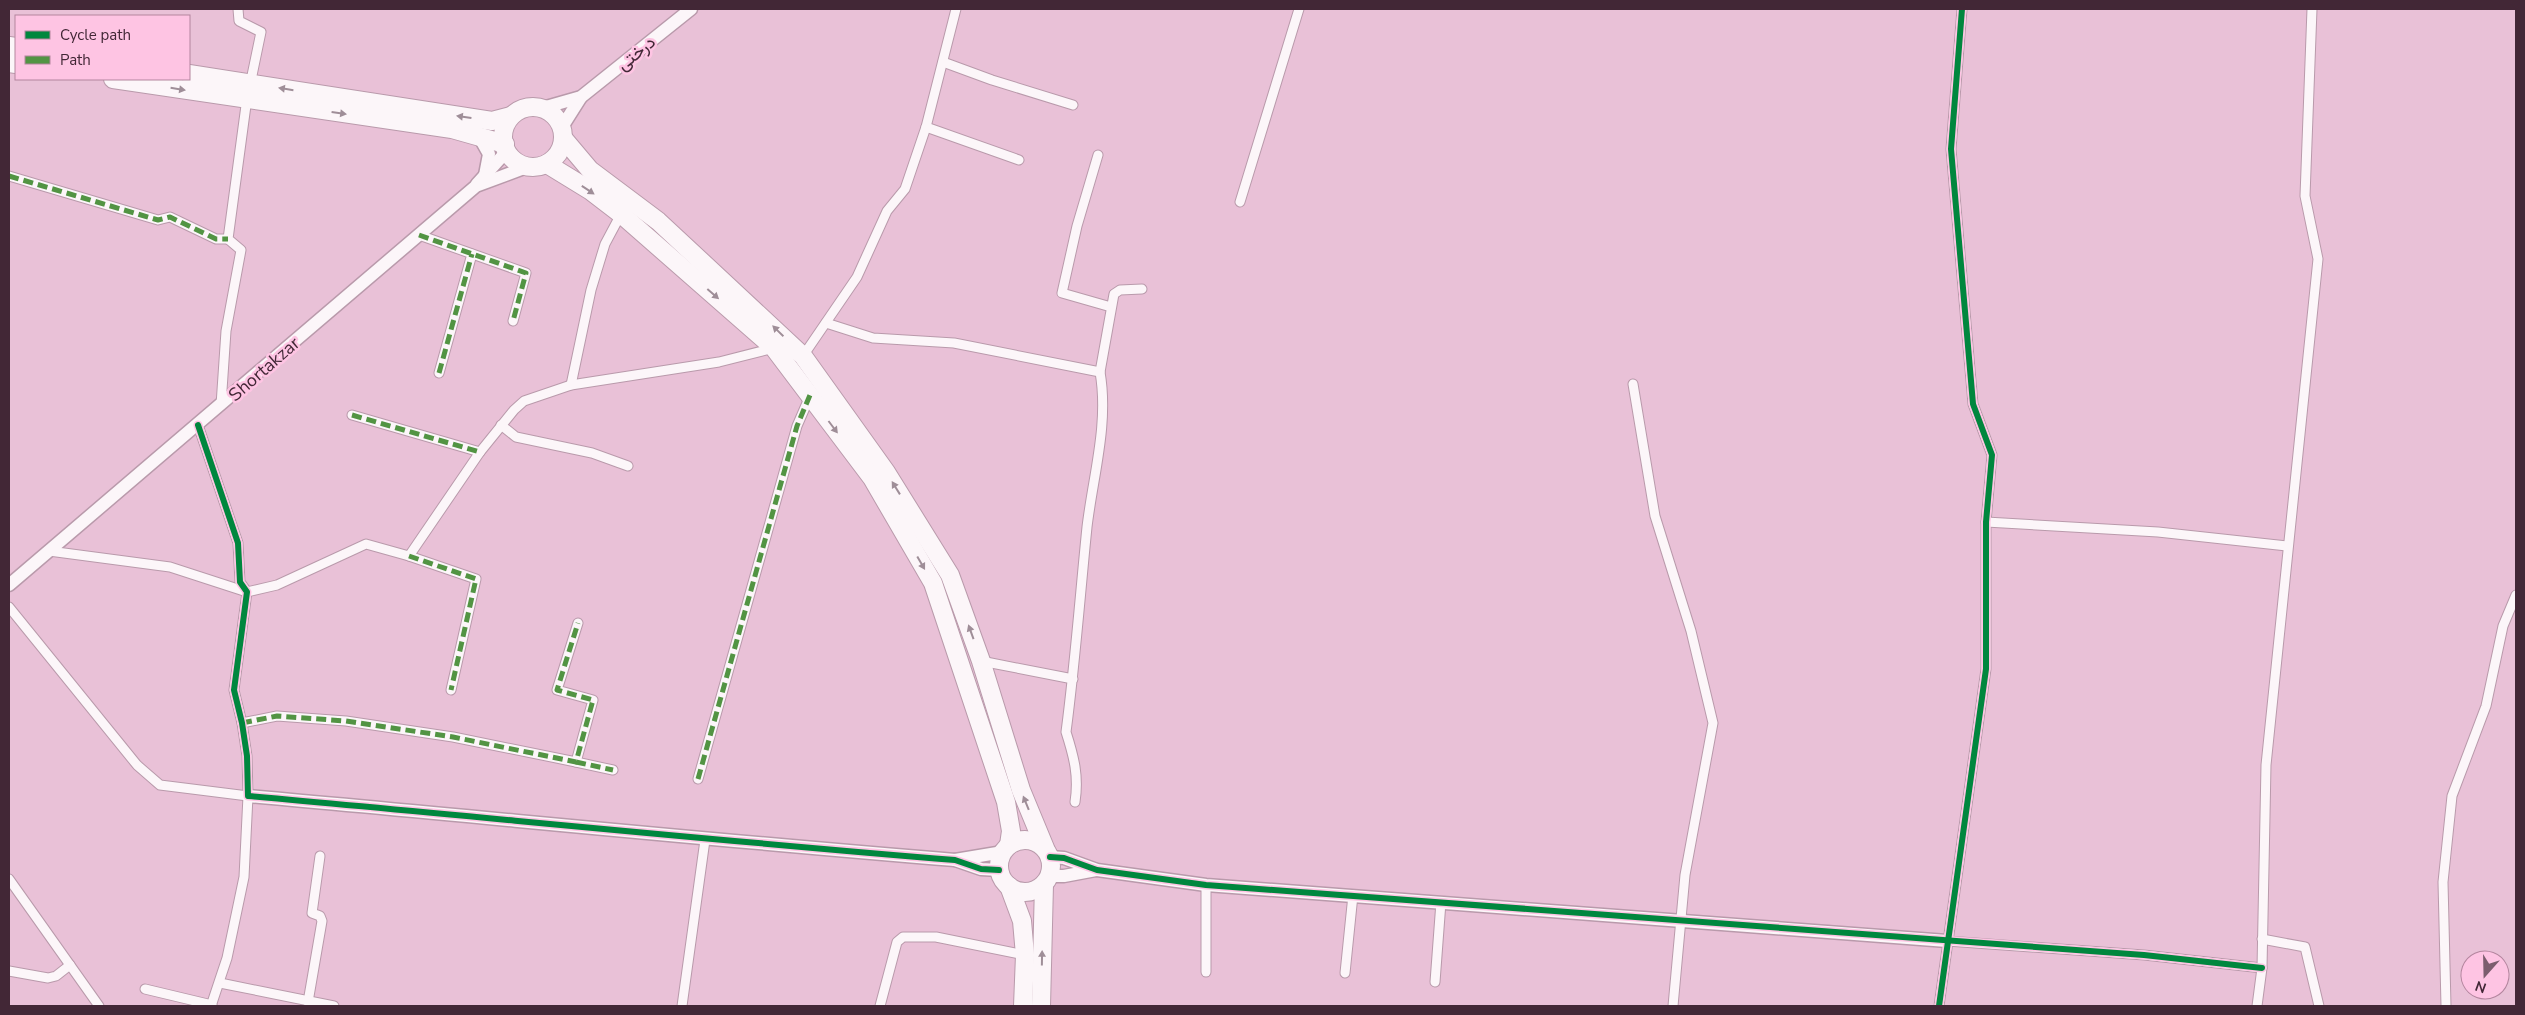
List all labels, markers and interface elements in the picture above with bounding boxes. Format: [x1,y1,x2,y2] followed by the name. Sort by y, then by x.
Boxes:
[15,15,190,80] legend
[60,25,131,45] text: Cycle path
[612,30,660,76] street label: درختی
[60,50,91,70] text: Path
[277,84,293,92] one-way arrow
[171,85,187,93] one-way arrow
[331,109,347,117] one-way arrow
[455,112,471,120] one-way arrow
[582,185,595,195] one-way arrow
[706,289,719,300] one-way arrow
[772,325,784,337] one-way arrow
[223,331,305,407] street label: Shortakzar
[828,420,839,433] one-way arrow
[892,482,901,495] one-way arrow
[917,556,926,570] one-way arrow
[967,624,975,639] one-way arrow
[1022,795,1030,810] one-way arrow
[1038,949,1046,965] one-way arrow
[2460,950,2510,1000] north arrow
[2473,976,2489,997] text: N

